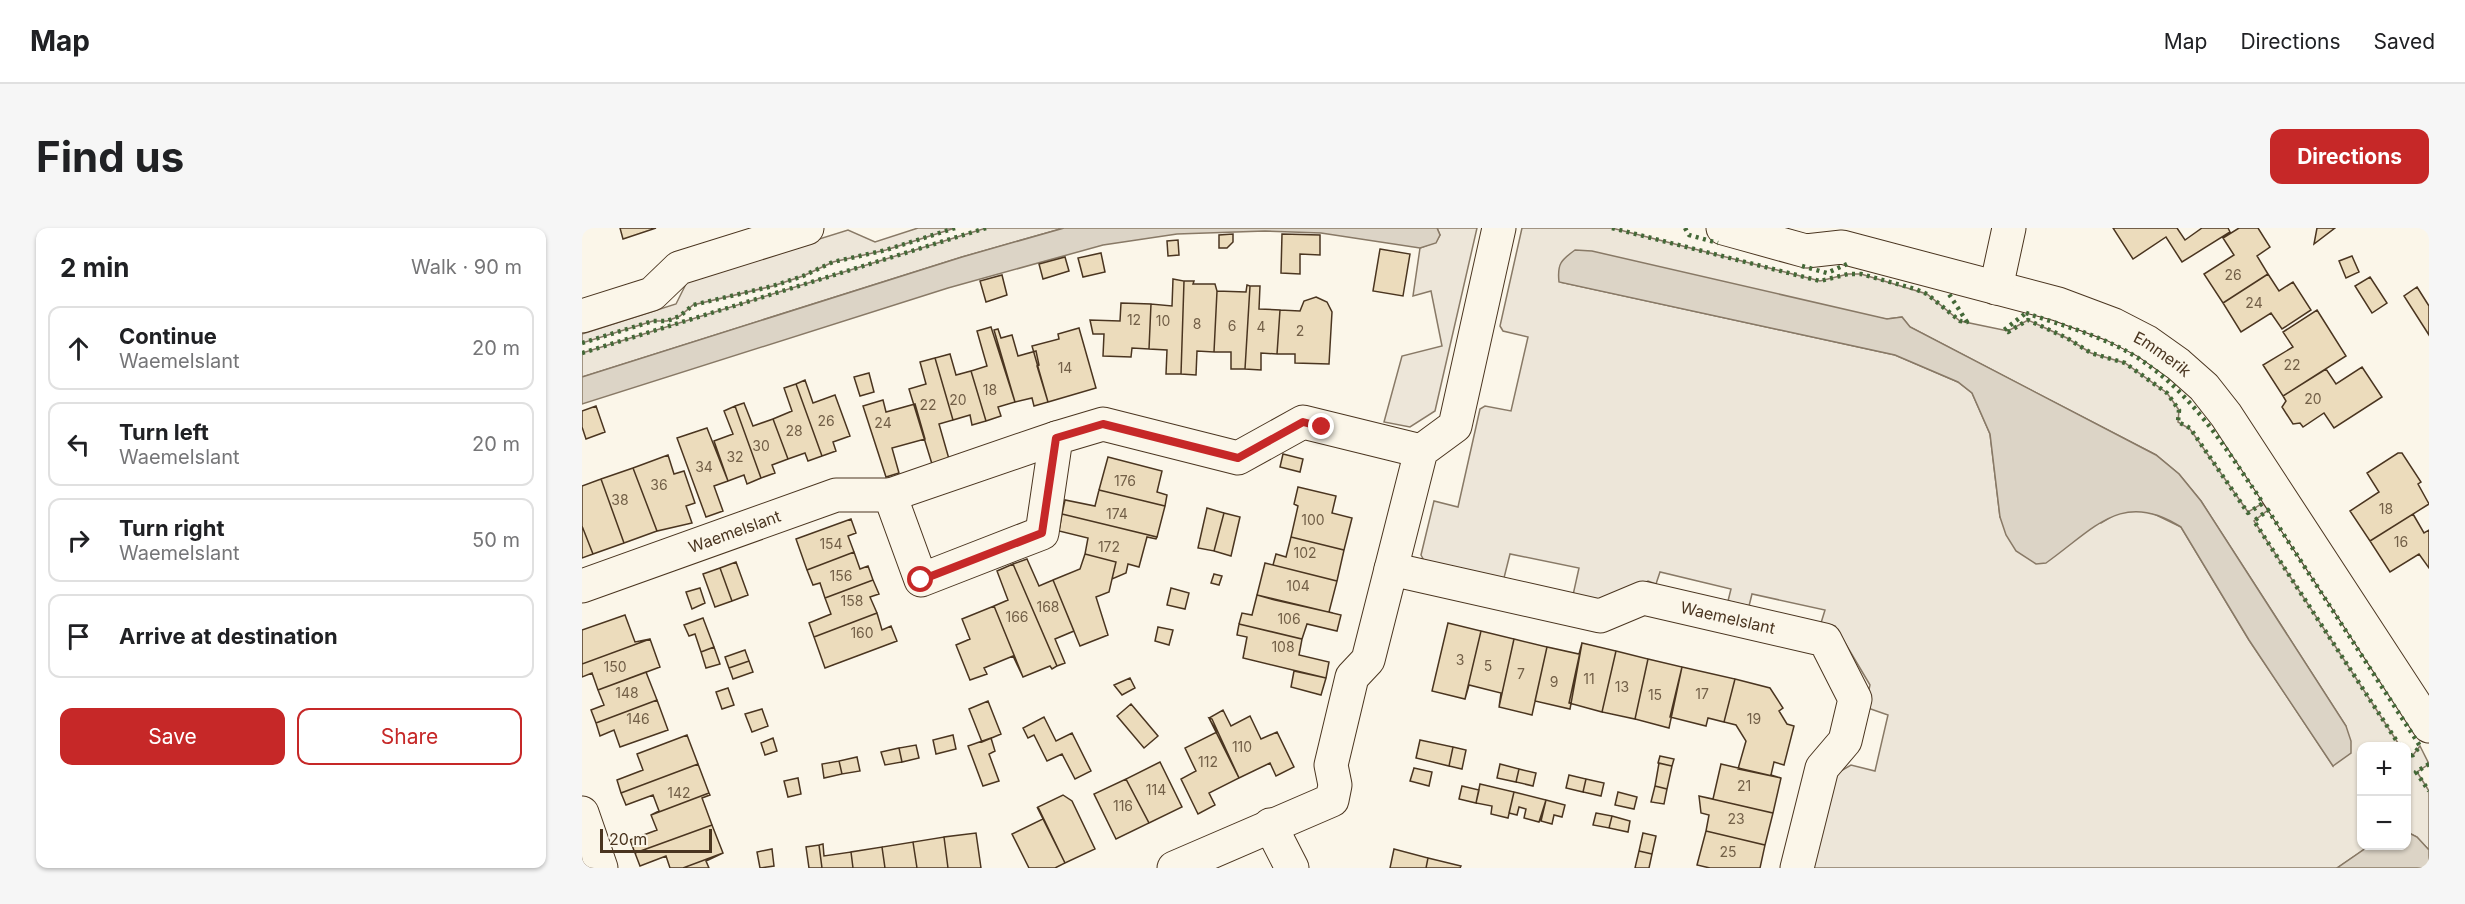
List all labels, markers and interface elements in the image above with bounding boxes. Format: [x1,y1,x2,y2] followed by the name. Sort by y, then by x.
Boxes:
[30,24,90,58] text: Map
[2164,29,2207,54] text: Map
[2240,29,2341,54] text: Directions
[2374,29,2435,54] text: Saved
[2270,129,2429,184] button: Directions
[36,131,184,182] text: Find us
[60,252,130,283] text: 2 min
[411,255,522,279] text: Walk · 90 m
[2224,266,2242,283] house number: 26
[2245,294,2263,311] house number: 24
[1127,311,1141,328] house number: 12
[1156,312,1170,329] house number: 10
[1193,315,1201,332] house number: 8
[1228,317,1236,334] house number: 6
[1256,318,1266,335] house number: 4
[1296,322,1304,339] house number: 2
[119,323,217,349] text: Continue
[2130,327,2195,381] street label: Emmerik
[62,332,95,365] icon: ahead
[472,336,520,360] text: 20 m
[119,349,240,373] text: Waemelslant
[2283,356,2301,373] house number: 22
[1058,359,1072,376] house number: 14
[983,381,997,398] house number: 18
[2304,390,2322,407] house number: 20
[949,391,967,408] house number: 20
[919,396,937,413] house number: 22
[817,412,835,429] house number: 26
[1308,413,1334,439] route end
[874,414,892,431] house number: 24
[119,419,209,445] text: Turn left
[785,422,803,439] house number: 28
[62,428,95,461] icon: left
[472,432,520,456] text: 20 m
[752,437,770,454] house number: 30
[119,445,240,469] text: Waemelslant
[726,448,744,465] house number: 32
[695,458,713,475] house number: 34
[1114,472,1136,489] house number: 176
[650,476,668,493] house number: 36
[611,491,629,508] house number: 38
[2379,500,2393,517] house number: 18
[1106,505,1128,522] house number: 174
[686,506,783,557] street label: Waemelslant
[1301,511,1325,528] house number: 100
[119,515,225,541] text: Turn right
[62,524,95,557] icon: right
[472,528,520,552] text: 50 m
[2394,533,2408,550] house number: 16
[819,535,843,552] house number: 154
[1098,538,1120,555] house number: 172
[119,541,240,565] text: Waemelslant
[1293,544,1317,561] house number: 102
[907,566,933,592] route start
[830,567,852,584] house number: 156
[1286,577,1310,594] house number: 104
[841,592,863,609] house number: 158
[1679,597,1777,638] street label: Waemelslant
[1036,598,1060,615] house number: 168
[1005,608,1029,625] house number: 166
[1277,610,1301,627] house number: 106
[62,620,95,653] icon: arrive
[119,623,338,649] text: Arrive at destination
[850,624,874,641] house number: 160
[1271,638,1295,655] house number: 108
[1456,651,1464,668] house number: 3
[1484,657,1492,674] house number: 5
[603,658,627,675] house number: 150
[1517,665,1525,682] house number: 7
[1583,670,1595,687] house number: 11
[1550,673,1558,690] house number: 9
[1615,678,1629,695] house number: 13
[615,684,639,701] house number: 148
[1695,685,1709,702] house number: 17
[1648,686,1662,703] house number: 15
[60,708,285,765] button: Save
[297,708,522,765] button: Share
[626,710,650,727] house number: 146
[1747,710,1761,727] house number: 19
[1232,738,1252,755] house number: 110
[2357,742,2411,850] map controls
[2357,742,2411,796] button: +
[1198,753,1218,770] house number: 112
[1737,777,1751,794] house number: 21
[1146,781,1166,798] house number: 114
[667,784,691,801] house number: 142
[2357,796,2411,850] button: −
[1113,797,1133,814] house number: 116
[1727,810,1745,827] house number: 23
[600,826,712,854] scale bar
[609,829,647,849] text: 20 m
[1719,843,1737,860] house number: 25

